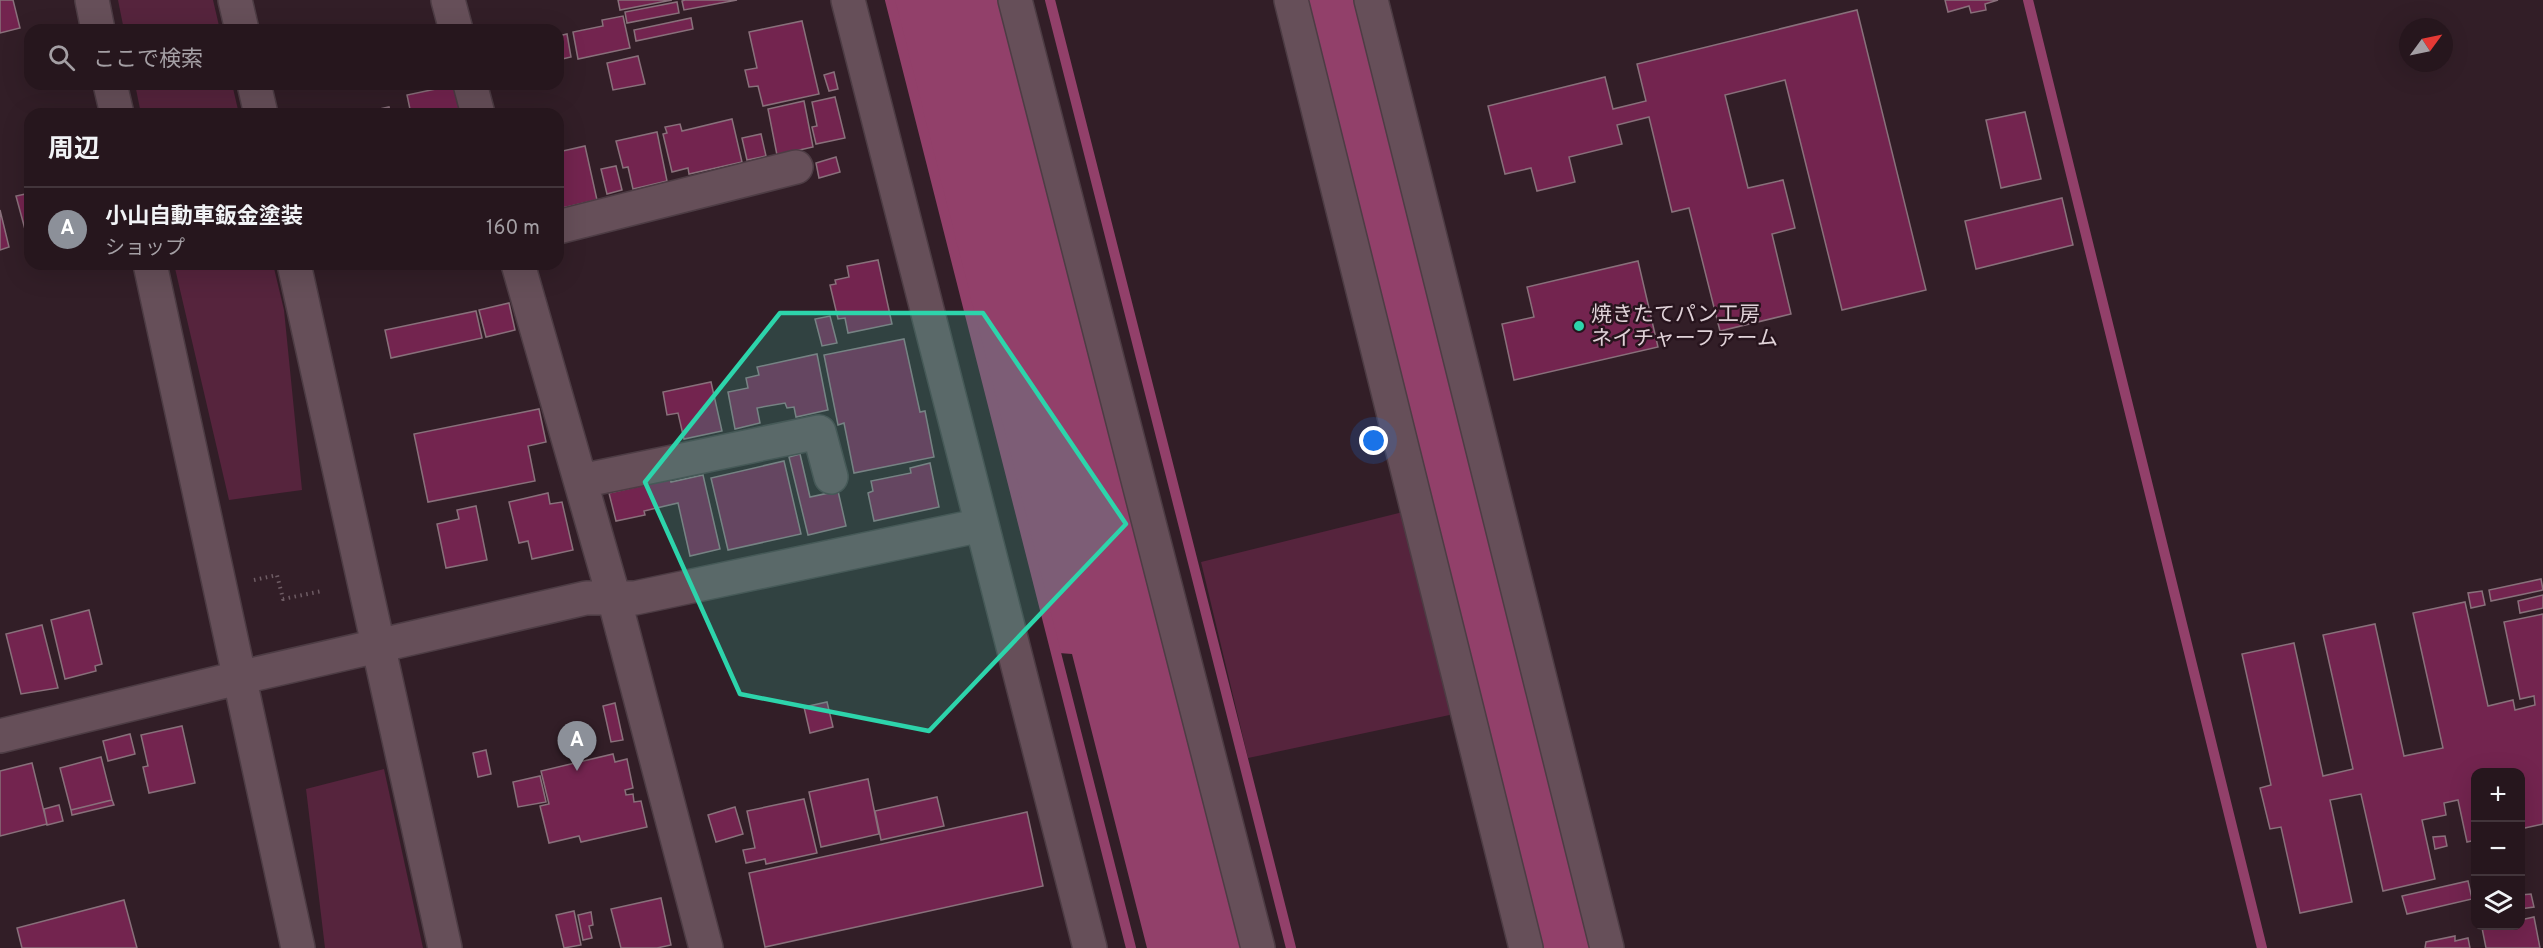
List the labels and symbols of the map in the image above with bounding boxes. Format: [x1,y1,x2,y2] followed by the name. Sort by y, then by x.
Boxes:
[2399,18,2453,72] north arrow
[1591,302,1778,353] place label: 焼きたてパン工房 ネイチャーファーム
[1572,319,1586,333] marker: 焼きたてパン工房 ネイチャーファーム
[1359,426,1388,455] your location
[558,722,596,771] pin: A

